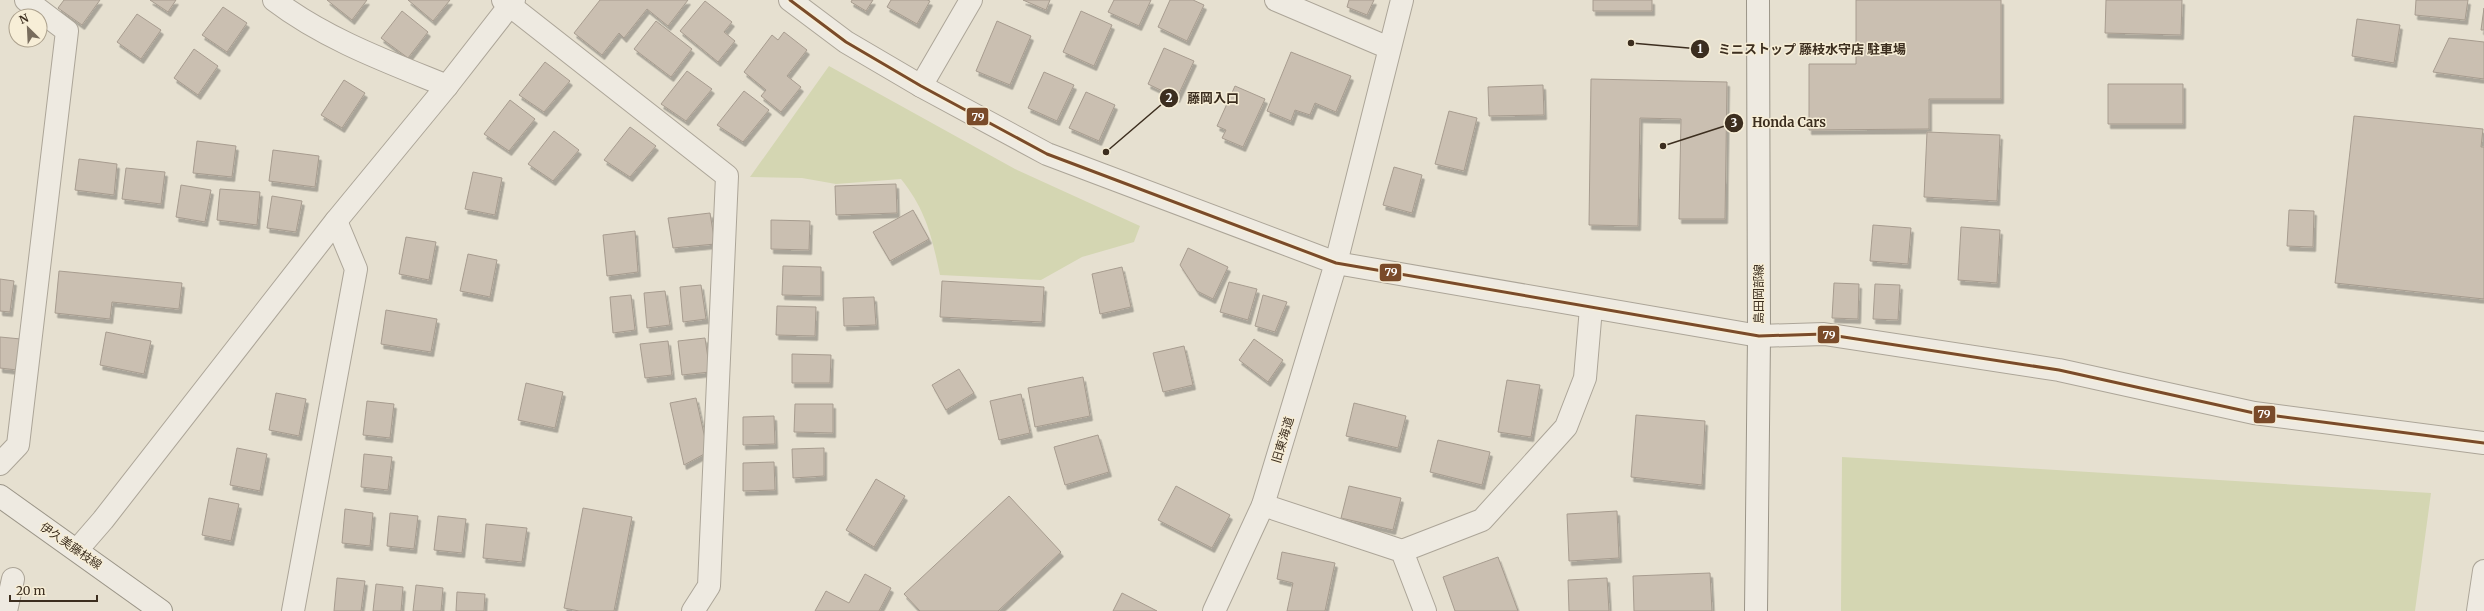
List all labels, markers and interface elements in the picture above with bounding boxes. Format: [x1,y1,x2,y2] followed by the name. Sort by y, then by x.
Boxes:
[8,8,48,48] north arrow
[17,11,31,27] text: N
[1690,37,1914,62] callout: ミニストップ 藤枝水守店 駐車場
[1697,41,1703,56] text: 1
[1718,41,1906,58] text: ミニストップ 藤枝水守店 駐車場
[1159,86,1247,111] callout: 藤岡入口
[1165,90,1173,105] text: 2
[1187,90,1239,107] text: 藤岡入口
[966,107,989,126] line badge: 79
[971,110,985,124] text: 79
[1724,110,1834,135] callout: Honda Cars
[1752,114,1826,131] text: Honda Cars
[1731,115,1738,130] text: 3
[1379,263,1402,282] line badge: 79
[1751,264,1766,324] street label: 島田岡部線
[1384,265,1398,279] text: 79
[1817,325,1840,344] line badge: 79
[1822,328,1836,342] text: 79
[2253,405,2276,424] line badge: 79
[2257,407,2271,421] text: 79
[1268,415,1297,465] street label: 旧東海道
[37,519,105,572] street label: 伊久美藤枝線
[10,577,97,603] scale bar
[16,583,45,598] text: 20 m

